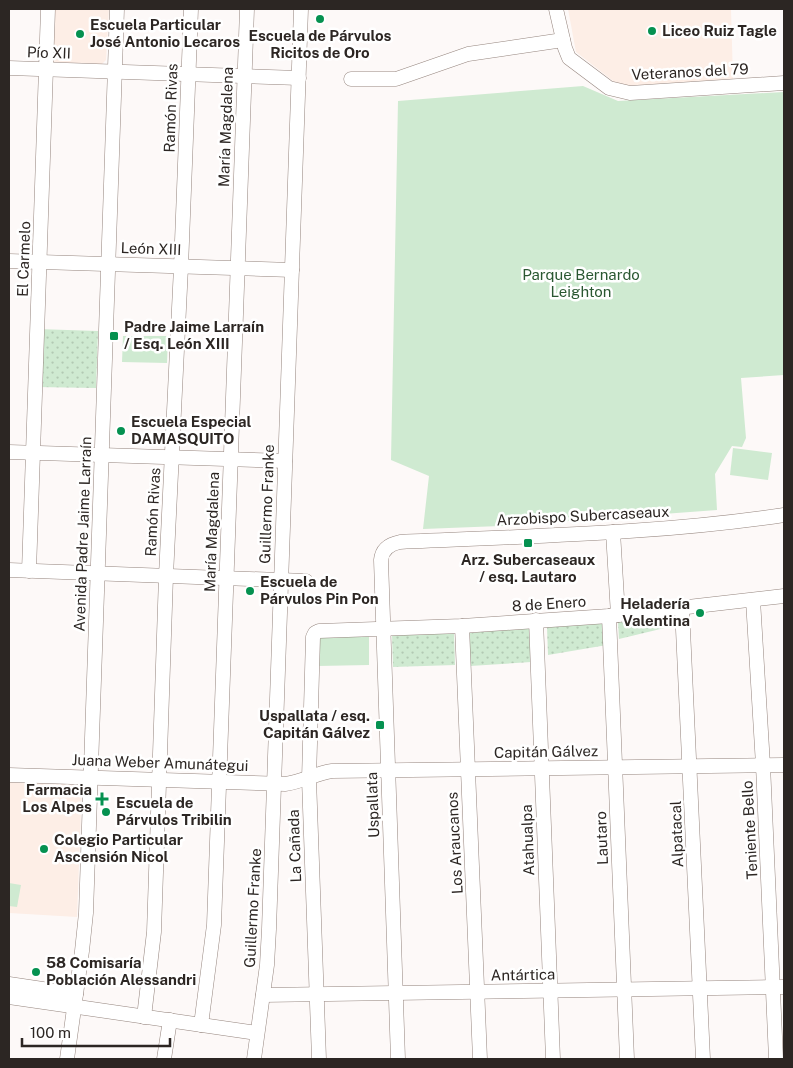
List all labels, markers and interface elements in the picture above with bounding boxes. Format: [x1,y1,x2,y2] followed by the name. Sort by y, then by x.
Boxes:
[314,13,326,25] marker: Escuela de Párvulos Ricitos de Oro
[90,16,240,50] place label: Escuela Particular José Antonio Lecaros
[662,22,777,39] place label: Liceo Ruiz Tagle
[646,25,658,37] marker: Liceo Ruiz Tagle
[248,27,392,61] place label: Escuela de Párvulos Ricitos de Oro
[74,28,86,40] marker: Escuela Particular José Antonio Lecaros
[27,43,71,62] street label: Pío XII
[631,60,749,83] street label: Veteranos del 79
[160,63,181,153] street label: Ramón Rivas
[215,67,236,187] street label: María Magdalena
[14,221,33,297] street label: El Carmelo
[120,239,182,258] street label: León XIII
[522,266,640,300] park label: Parque Bernardo Leighton
[124,318,264,352] place label: Padre Jaime Larraín / Esq. León XIII
[108,330,120,342] marker: Padre Jaime Larraín / Esq. León XIII
[131,413,252,447] place label: Escuela Especial DAMASQUITO
[115,425,127,437] marker: Escuela Especial DAMASQUITO
[71,436,94,632] street label: Avenida Padre Jaime Larraín
[256,444,277,564] street label: Guillermo Franke
[142,467,163,557] street label: Ramón Rivas
[201,472,222,592] street label: María Magdalena
[496,502,670,529] street label: Arzobispo Subercaseaux
[522,537,534,549] marker: Arz. Subercaseaux / esq. Lautaro
[461,551,595,585] place label: Arz. Subercaseaux / esq. Lautaro
[260,573,379,607] place label: Escuela de Párvulos Pin Pon
[244,585,256,597] marker: Escuela de Párvulos Pin Pon
[511,592,587,615] street label: 8 de Enero
[620,595,690,629] place label: Heladería Valentina
[694,607,706,619] marker: Heladería Valentina
[259,707,370,741] place label: Uspallata / esq. Capitán Gálvez
[374,719,386,731] marker: Uspallata / esq. Capitán Gálvez
[494,742,598,761] street label: Capitán Gálvez
[71,751,249,774] street label: Juana Weber Amunátegui
[363,772,382,838] street label: Uspallata
[738,780,761,880] street label: Teniente Bello
[22,781,92,815] place label: Farmacia Los Alpes
[443,792,466,895] street label: Los Araucanos
[96,793,108,805] marker: Farmacia Los Alpes
[116,794,232,828] place label: Escuela de Párvulos Tribilin
[667,800,686,868] street label: Alpatacal
[518,804,537,876] street label: Atahualpa
[100,806,112,818] marker: Escuela de Párvulos Tribilin
[285,809,304,883] street label: La Cañada
[592,811,611,865] street label: Lautaro
[54,831,183,865] place label: Colegio Particular Ascensión Nicol
[38,843,50,855] marker: Colegio Particular Ascensión Nicol
[241,848,264,968] street label: Guillermo Franke
[46,954,196,988] place label: 58 Comisaría Población Alessandri
[491,965,555,984] street label: Antártica
[30,966,42,978] marker: 58 Comisaría Población Alessandri
[22,1016,170,1048] scale bar
[30,1024,71,1041] text: 100 m

